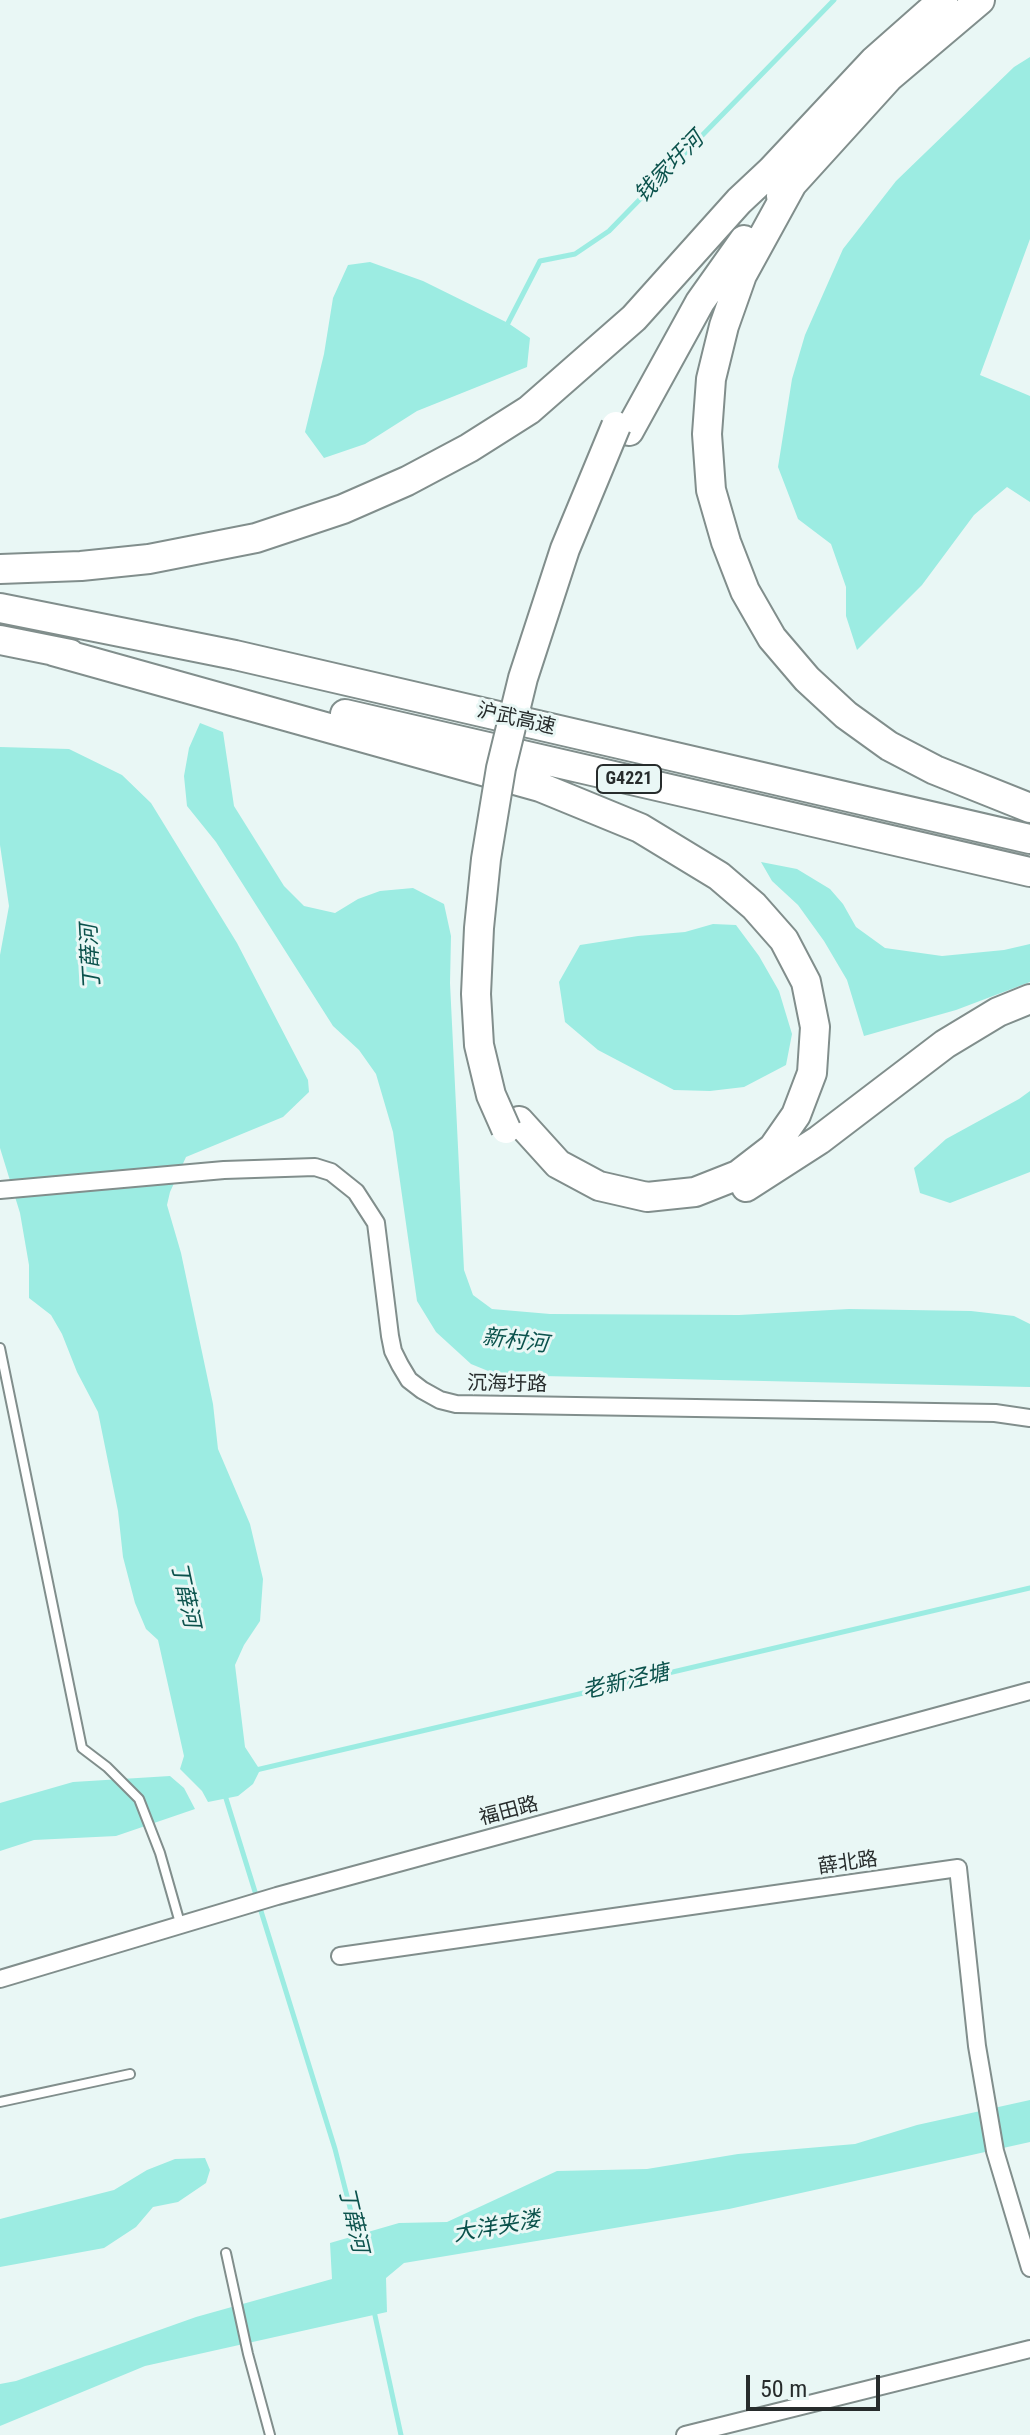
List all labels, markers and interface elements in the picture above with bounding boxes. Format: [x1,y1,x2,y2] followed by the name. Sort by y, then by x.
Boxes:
[630,127,710,209] water label: 钱家圩河
[474,699,558,741] street label: 沪武高速
[597,765,661,793] road number: G4221
[77,923,107,991] water label: 丁薛河
[481,1325,549,1359] water label: 新村河
[467,1372,547,1398] street label: 沉海圩路
[164,1560,204,1630] water label: 丁薛河
[580,1660,672,1706] water label: 老新泾塘
[477,1793,541,1831] street label: 福田路
[817,1848,879,1880] street label: 薛北路
[332,2185,372,2255] water label: 丁薛河
[451,2207,543,2249] water label: 大洋夹溇
[750,2359,884,2409] scale bar
[760,2375,807,2403] text: 50 m

